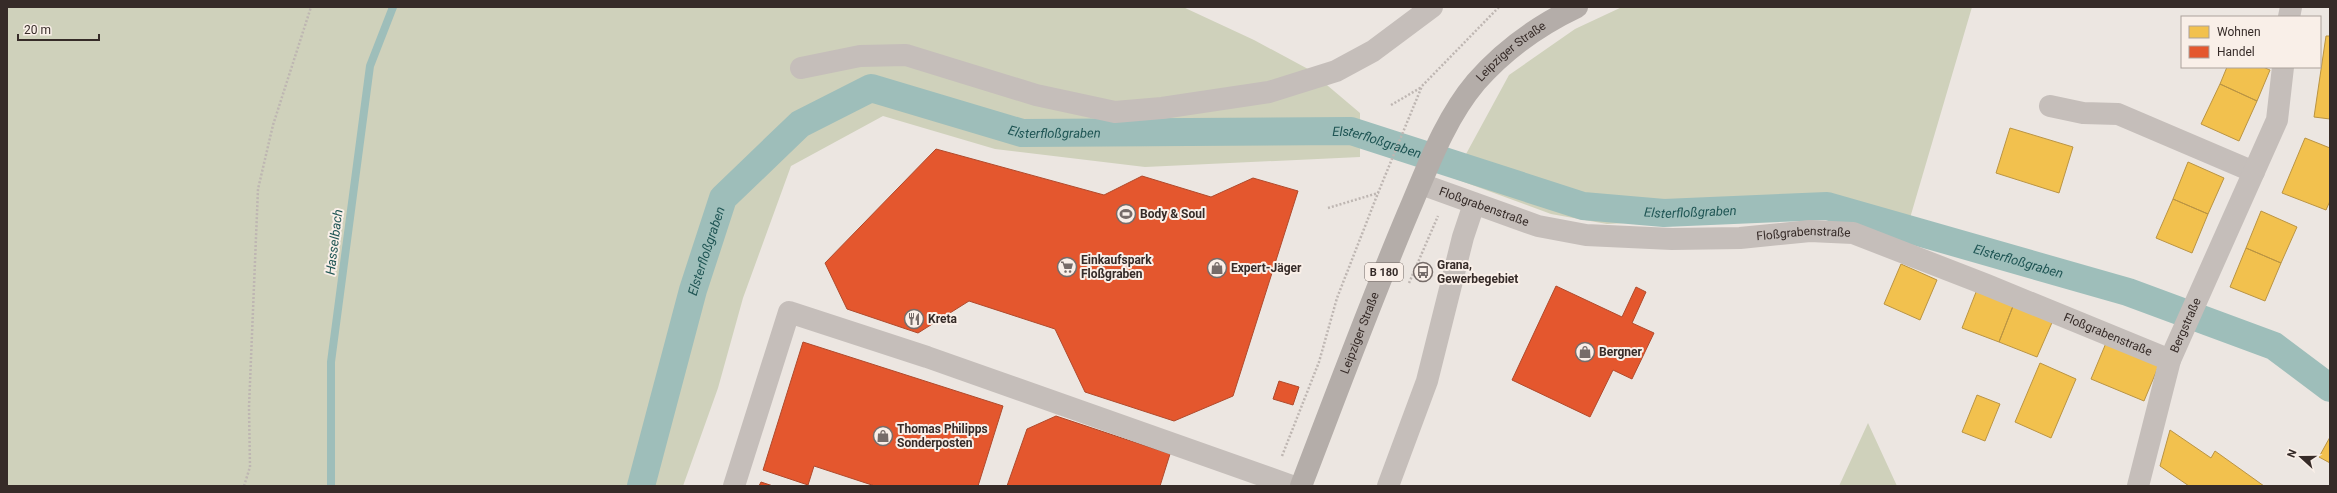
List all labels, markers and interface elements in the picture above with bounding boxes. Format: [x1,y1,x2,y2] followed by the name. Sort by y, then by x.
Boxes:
[18,16,99,42] scale bar
[2181,16,2321,68] legend
[1473,19,1548,84] street label: Leipziger Straße
[24,23,51,37] text: 20 m
[2217,25,2261,39] text: Wohnen
[2217,45,2255,59] text: Handel
[1007,122,1101,141] water label: Elsterfloßgraben
[1332,123,1423,161] water label: Elsterfloßgraben
[1437,184,1531,229] street label: Floßgrabenstraße
[1644,202,1737,221] water label: Elsterfloßgraben
[1115,203,1137,225] sports icon: Body & Soul
[684,204,727,297] water label: Elsterfloßgraben
[1140,207,1205,221] place label: Body & Soul
[323,208,345,276] water label: Hasselbach
[1756,224,1851,243] street label: Floßgrabenstraße
[1972,241,2065,281] water label: Elsterfloßgraben
[1081,253,1152,281] place label: Einkaufspark Floßgraben
[1056,256,1078,278] supermarket icon: Einkaufspark Floßgraben
[1206,257,1228,279] shop icon: Expert-Jäger
[1437,258,1518,286] place label: Grana, Gewerbegebiet
[1231,261,1302,275] place label: Expert-Jäger
[1412,261,1434,283] bus stop icon: Grana, Gewerbegebiet
[1365,263,1403,281] road number: B 180
[1338,290,1382,376] street label: Leipziger Straße
[2167,296,2204,355] street label: Bergstraße
[903,308,925,330] restaurant icon: Kreta
[2062,310,2154,359] street label: Floßgrabenstraße
[928,312,957,326] place label: Kreta
[1574,341,1596,363] shop icon: Bergner
[1599,345,1642,359] place label: Bergner
[897,422,988,450] place label: Thomas Philipps Sonderposten
[872,425,894,447] shop icon: Thomas Philipps Sonderposten
[2281,437,2321,477] north arrow
[2285,447,2300,460] text: N

